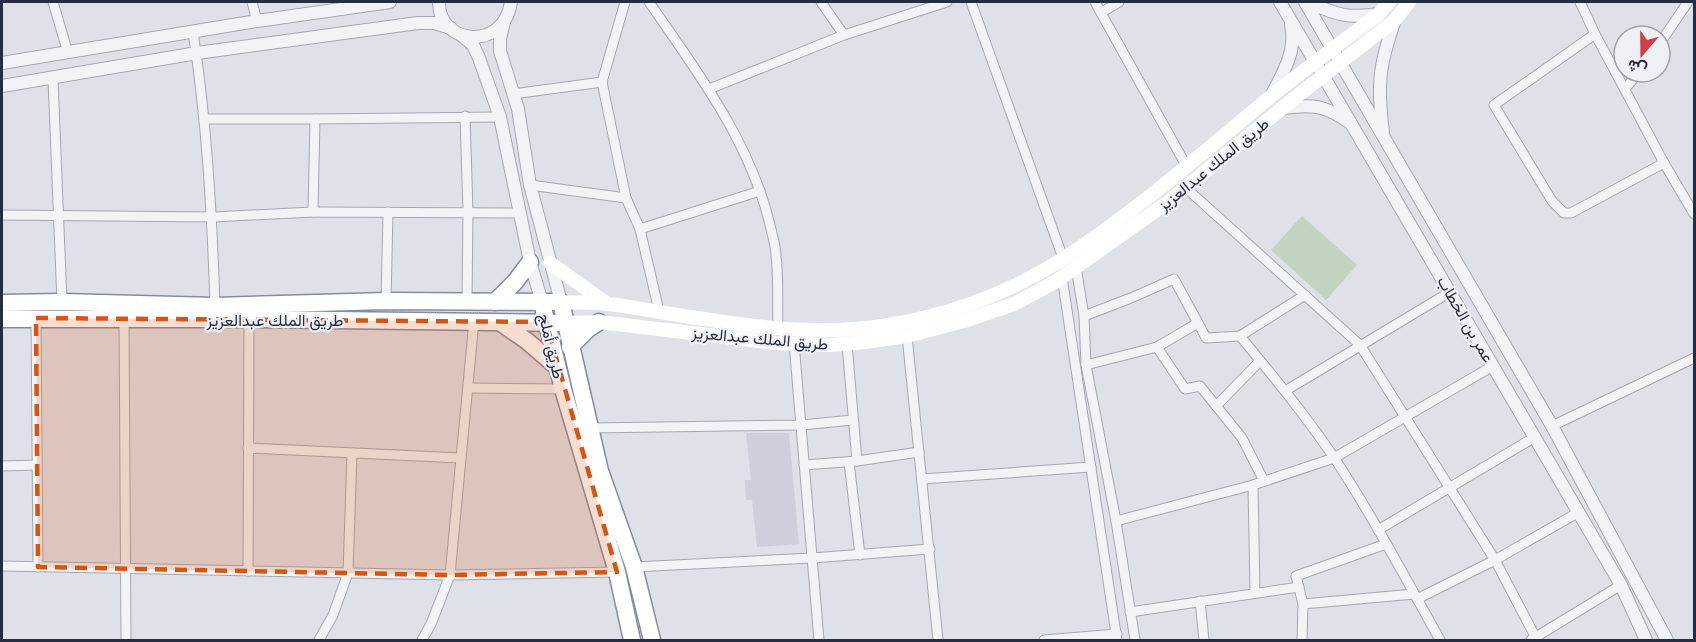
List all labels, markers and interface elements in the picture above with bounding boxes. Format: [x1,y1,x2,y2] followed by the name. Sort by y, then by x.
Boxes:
[1612,24,1672,84] north arrow
[1624,54,1650,81] text: ش
[1153,113,1274,217] street label: طريق الملك عبدالعزيز
[1432,272,1499,367] street label: عمر بن الخطاب
[205,310,344,332] street label: طريق الملك عبدالعزيز
[533,311,569,381] street label: طريق أملج
[690,322,829,356] street label: طريق الملك عبدالعزيز

